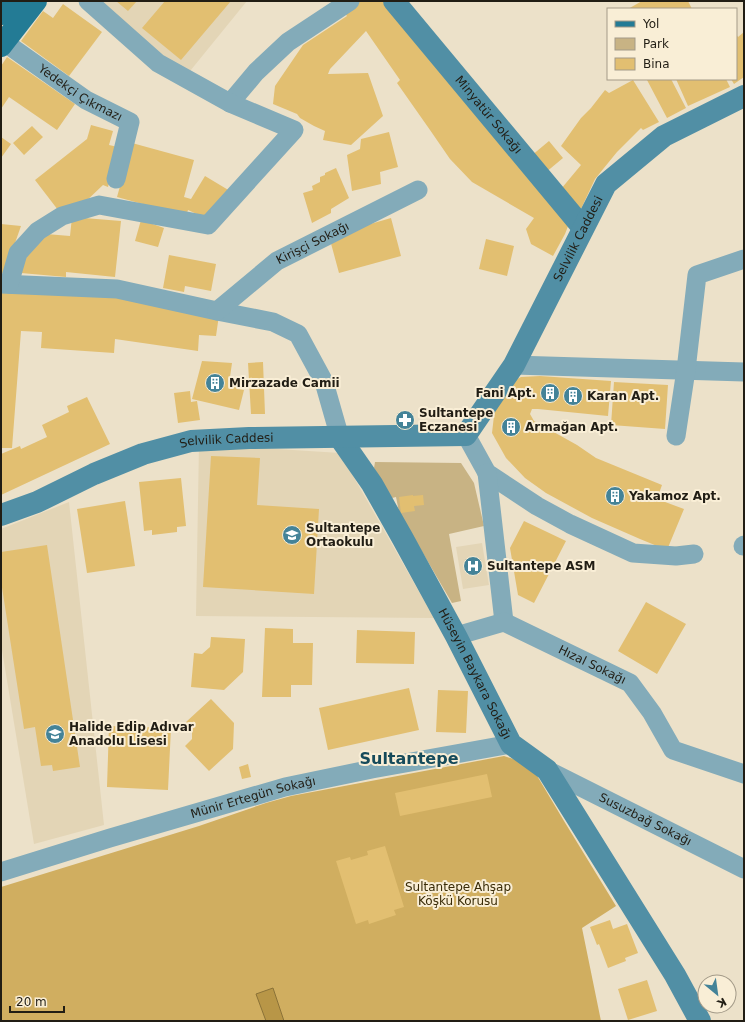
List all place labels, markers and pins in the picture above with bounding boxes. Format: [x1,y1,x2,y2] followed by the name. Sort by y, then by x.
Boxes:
[204,372,226,394] building icon: Mirzazade Camii
[229,376,340,390] place label: Mirzazade Camii
[539,382,561,404] building icon: Fani Apt.
[562,385,584,407] building icon: Karan Apt.
[475,386,536,400] place label: Fani Apt.
[587,389,659,403] place label: Karan Apt.
[419,406,493,434] place label: Sultantepe Eczanesi
[394,409,416,431] pharmacy icon: Sultantepe Eczanesi
[500,416,522,438] building icon: Armağan Apt.
[525,420,618,434] place label: Armağan Apt.
[604,485,626,507] building icon: Yakamoz Apt.
[628,489,721,503] place label: Yakamoz Apt.
[306,521,380,549] place label: Sultantepe Ortaokulu
[281,524,303,546] school or university icon: Sultantepe Ortaokulu
[462,555,484,577] hospital icon: Sultantepe ASM
[487,559,595,573] place label: Sultantepe ASM
[69,720,194,748] place label: Halide Edip Adıvar Anadolu Lisesi
[44,723,66,745] school or university icon: Halide Edip Adıvar Anadolu Lisesi

